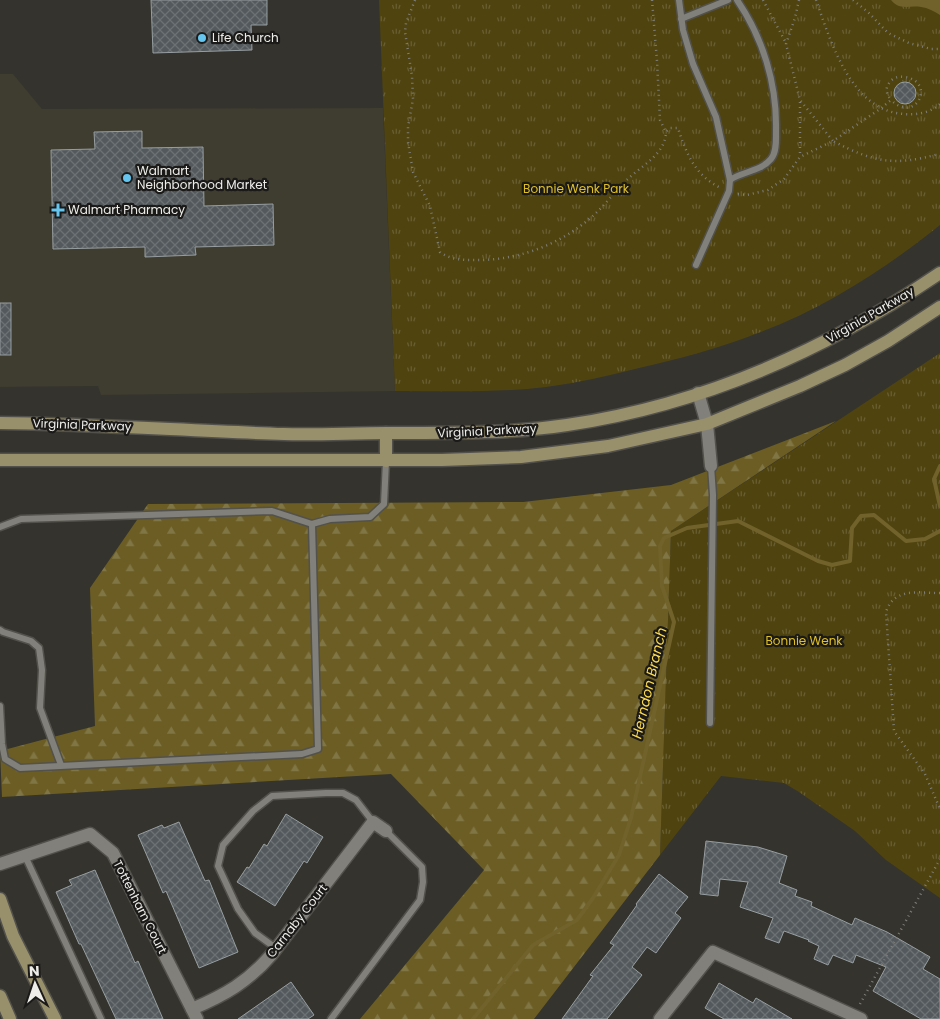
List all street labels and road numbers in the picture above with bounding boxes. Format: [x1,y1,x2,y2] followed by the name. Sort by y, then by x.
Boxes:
[823,282,917,347] street label: Virginia Parkway
[32,414,132,435] street label: Virginia Parkway
[437,419,537,442] street label: Virginia Parkway
[110,857,171,956] street label: Tottenham Court
[262,880,331,961] street label: Carnaby Court

